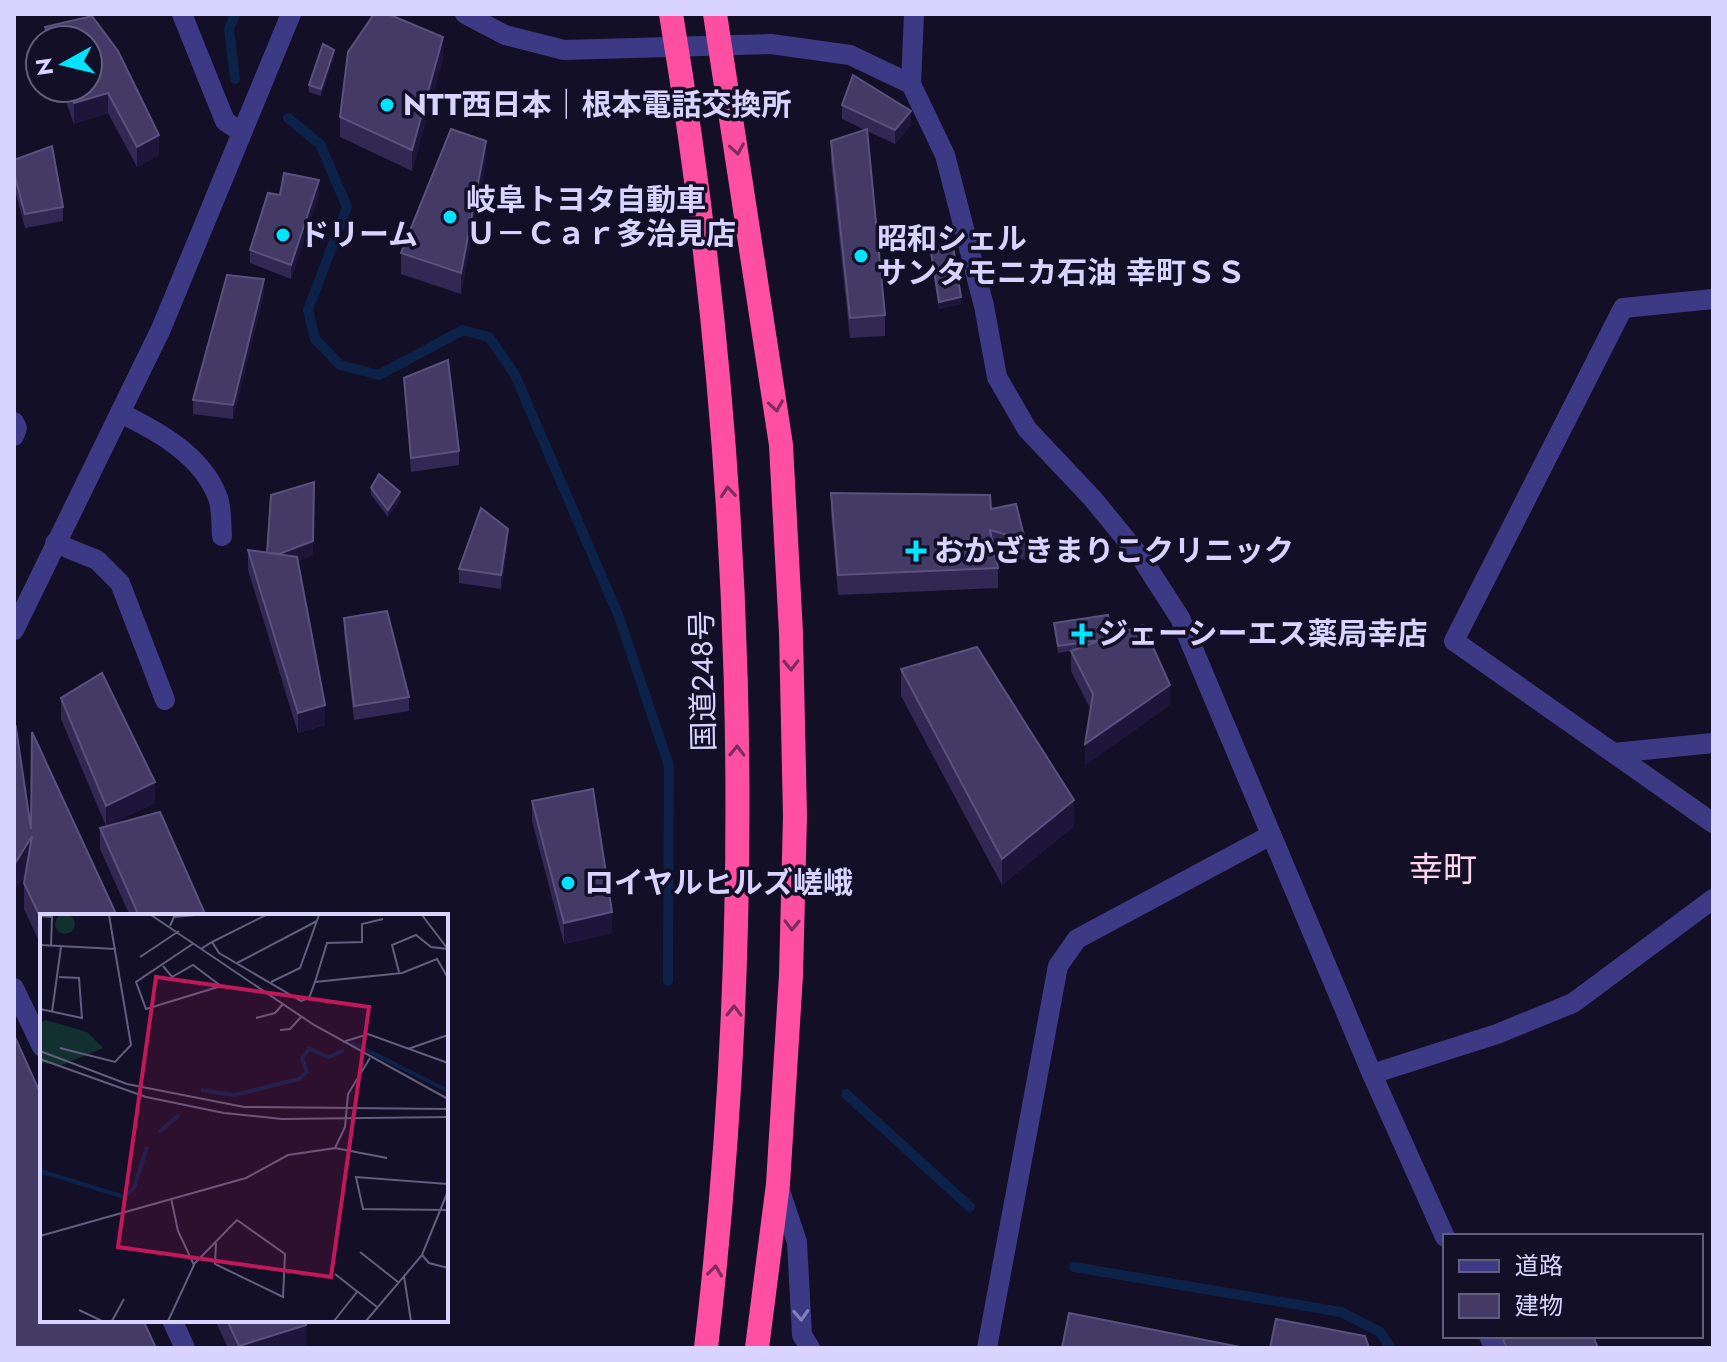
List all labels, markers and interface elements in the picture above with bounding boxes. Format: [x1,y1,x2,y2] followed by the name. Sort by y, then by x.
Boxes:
[24,24,104,104] north arrow
[27,56,61,78] text: N
[403,83,791,126] place label: NTT西日本｜根本電話交換所
[378,96,396,114] marker: NTT西日本｜根本電話交換所
[727,142,744,156] one-way arrow
[466,178,736,255] place label: 岐阜トヨタ自動車 Ｕ－Ｃａｒ多治見店
[441,208,459,226] marker: 岐阜トヨタ自動車 Ｕ－Ｃａｒ多治見店
[299,213,418,256] place label: ドリーム
[877,217,1246,294] place label: 昭和シェル サンタモニカ石油 幸町ＳＳ
[274,226,292,244] marker: ドリーム
[852,247,870,265] marker: 昭和シェル サンタモニカ石油 幸町ＳＳ
[767,399,784,413] one-way arrow
[720,485,737,498] one-way arrow
[934,529,1294,572] place label: おかざきまりこクリニック
[905,540,927,562] marker: おかざきまりこクリニック
[680,610,725,752] street label: 国道248号
[1098,612,1427,655] place label: ジェーシーエス薬局幸店
[1073,625,1091,643] marker: ジェーシーエス薬局幸店
[783,659,800,672] one-way arrow
[728,744,746,757] one-way arrow
[1409,845,1477,894] district label: 幸町
[584,861,853,904] place label: ロイヤルヒルズ嵯峨
[559,874,577,892] marker: ロイヤルヒルズ嵯峨
[40,914,448,1322] inset map
[784,919,801,932] one-way arrow
[725,1004,743,1017] one-way arrow
[1443,1234,1703,1338] legend
[1515,1248,1563,1283] text: 道路
[706,1264,723,1277] one-way arrow
[1515,1288,1563,1323] text: 建物
[792,1309,809,1322] one-way arrow

